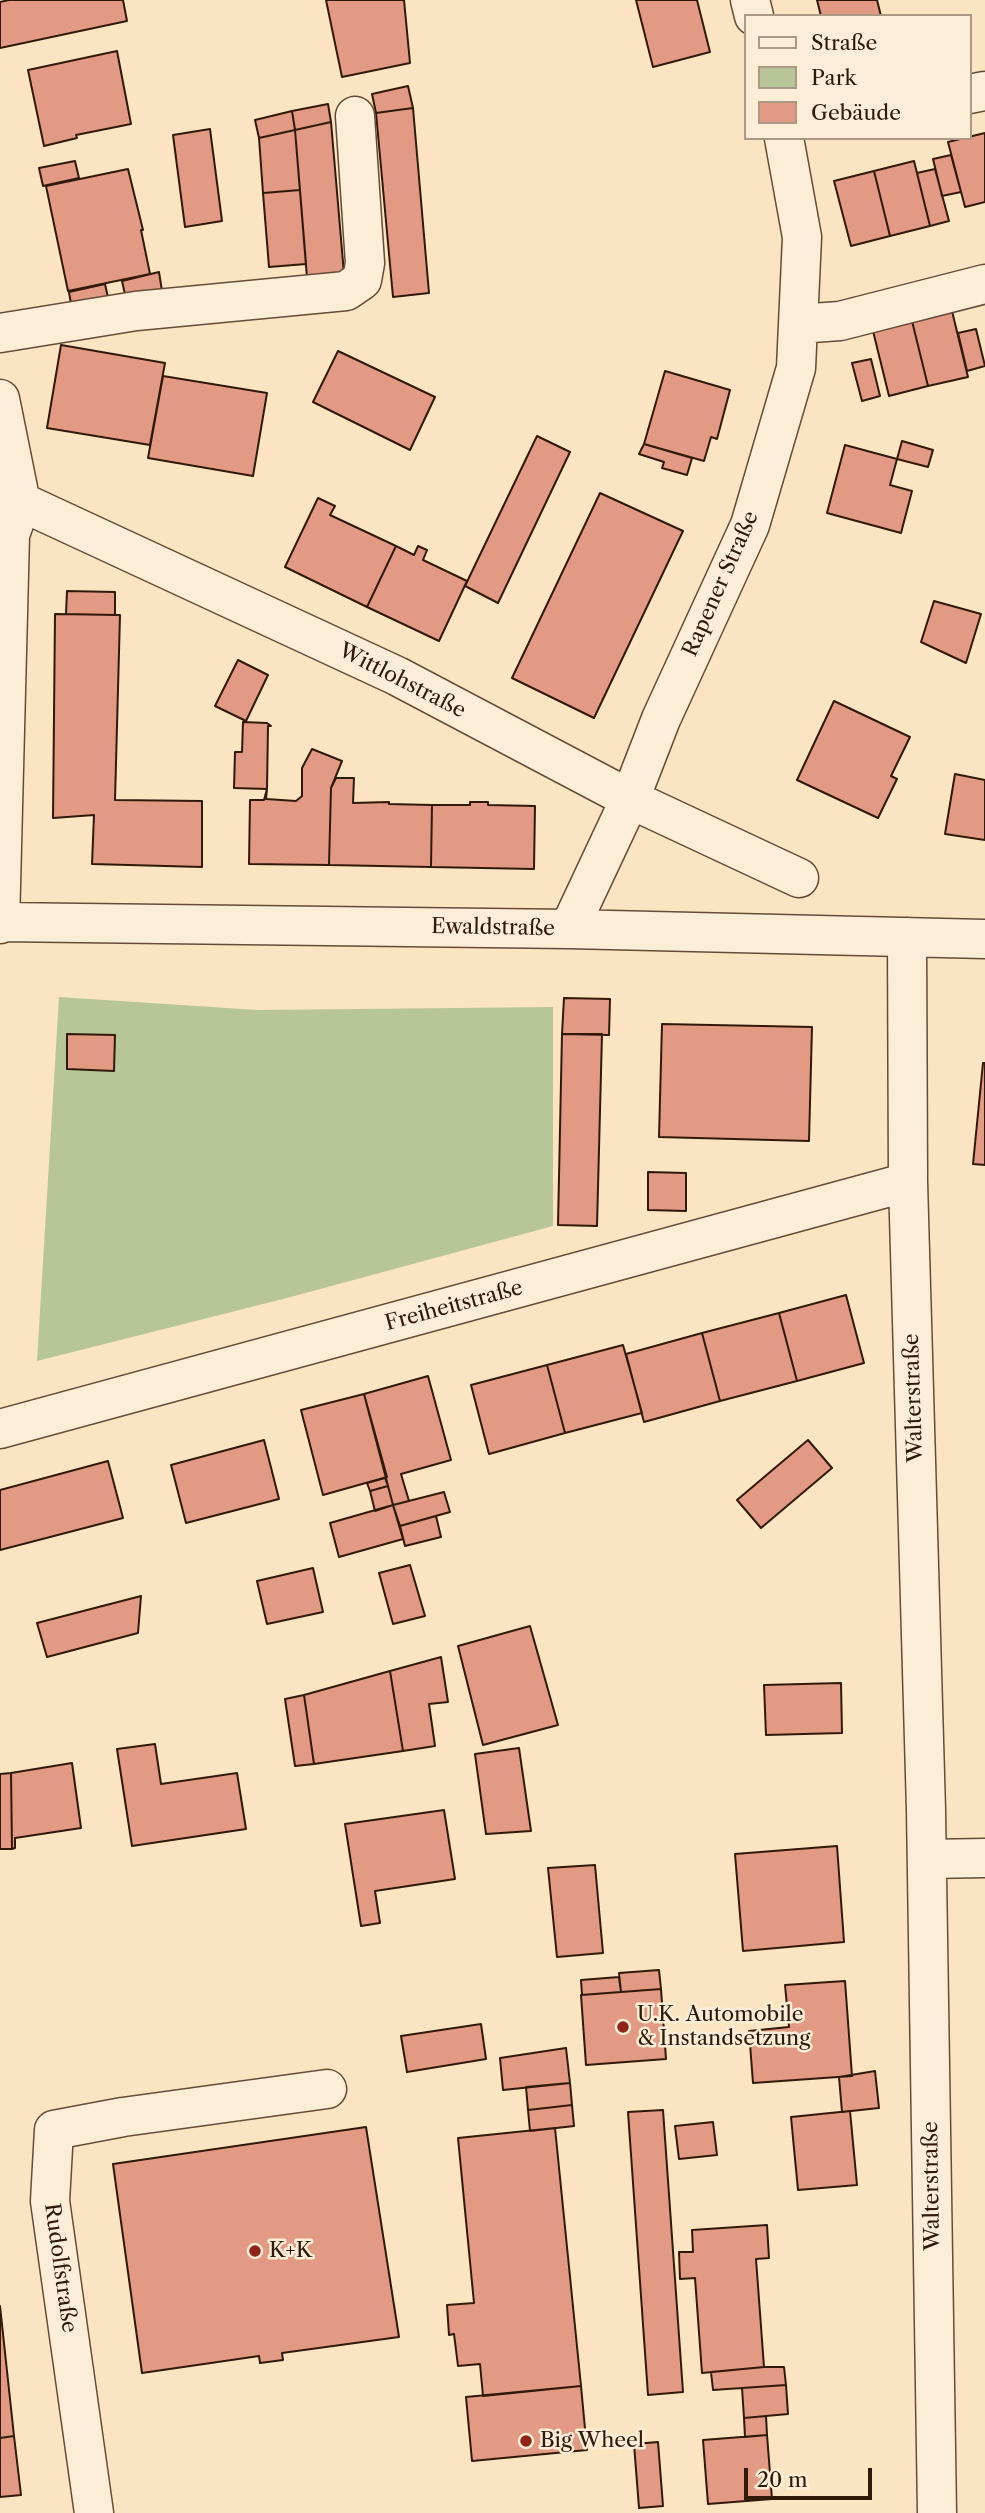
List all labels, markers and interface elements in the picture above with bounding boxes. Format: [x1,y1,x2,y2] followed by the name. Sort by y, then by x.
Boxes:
[744,14,971,140] legend
[811,30,877,55] text: Straße
[811,65,857,90] text: Park
[811,100,901,125] text: Gebäude
[678,507,764,661] street label: Rapener Straße
[334,638,470,724] street label: Wittlohstraße
[431,914,555,942] street label: Ewaldstraße
[382,1275,526,1337] street label: Freiheitstraße
[899,1333,929,1463] street label: Walterstraße
[637,2002,810,2052] place label: U.K. Automobile & Instandsetzung
[615,2019,631,2035] marker: U.K. Automobile & Instandsetzung
[918,2121,946,2251] street label: Walterstraße
[38,2202,82,2334] street label: Rudolfstraße
[269,2238,312,2264] place label: K+K
[247,2243,263,2259] marker: K+K
[540,2428,644,2454] place label: Big Wheel
[518,2433,534,2449] marker: Big Wheel
[747,2454,875,2498] scale bar
[757,2467,808,2492] text: 20 m

